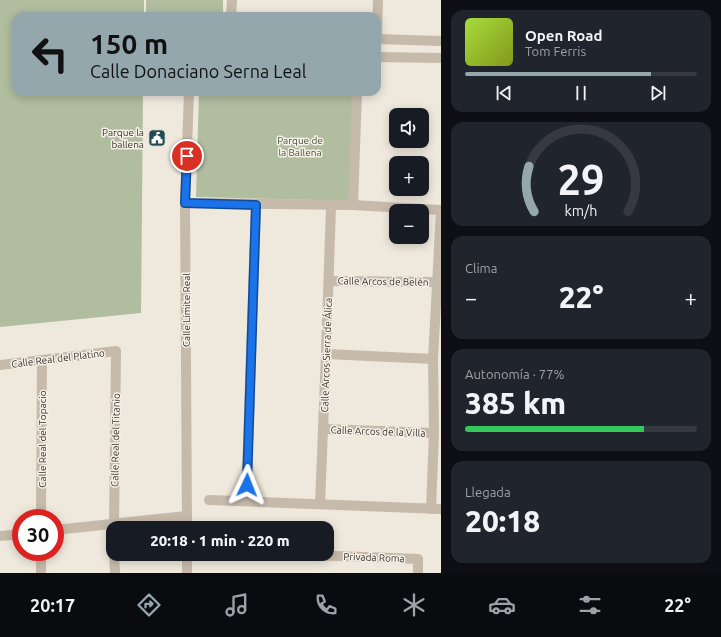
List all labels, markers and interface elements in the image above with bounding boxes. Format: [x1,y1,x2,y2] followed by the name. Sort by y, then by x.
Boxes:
[525,27,602,44] text: Open Road
[24,28,76,80] icon: left
[90,28,168,59] text: 150 m
[525,44,586,58] text: Tom Ferris
[90,61,306,81] text: Calle Donaciano Serna Leal
[493,82,515,104] icon: previous
[570,82,592,104] icon: pause
[647,82,669,104] icon: next
[389,108,429,244] map controls
[389,108,429,148] button: sound
[102,127,144,150] place label: Parque la ballena
[147,128,167,148] public building icon: Parque la ballena
[277,135,323,158] park label: Parque de la Ballena
[170,139,204,173] pin
[176,145,198,167] icon: arrive
[389,156,429,196] button: +
[558,156,604,203] text: 29
[565,203,597,219] text: km/h
[389,204,429,244] button: −
[465,261,497,275] text: Clima
[181,273,192,347] street label: Calle Límite Real
[337,275,429,288] street label: Calle Arcos de Belén
[559,280,603,314] text: 22°
[465,285,477,310] text: −
[685,285,697,310] text: +
[318,297,334,413] street label: Calle Arcos Sierra de Álica
[11,347,106,370] street label: Calle Real del Platino
[465,367,564,381] text: Autonomía · 77%
[465,386,566,420] text: 385 km
[37,390,48,488] street label: Calle Real del Topacio
[109,393,122,487] street label: Calle Real del Titanio
[330,424,426,439] street label: Calle Arcos de la Villa
[226,464,268,506] position arrow
[465,485,511,499] text: Llegada
[465,504,540,538] text: 20:18
[12,509,64,561] speed limit sign: 30
[150,532,290,549] text: 20:18 · 1 min · 220 m
[343,551,405,564] street label: Privada Roma
[135,591,163,619] icon: directions
[223,591,251,619] icon: music
[312,591,340,619] icon: phone
[400,591,428,619] icon: climate
[488,591,516,619] icon: car
[576,591,604,619] icon: filters
[30,595,75,615] text: 20:17
[664,595,691,615] text: 22°

